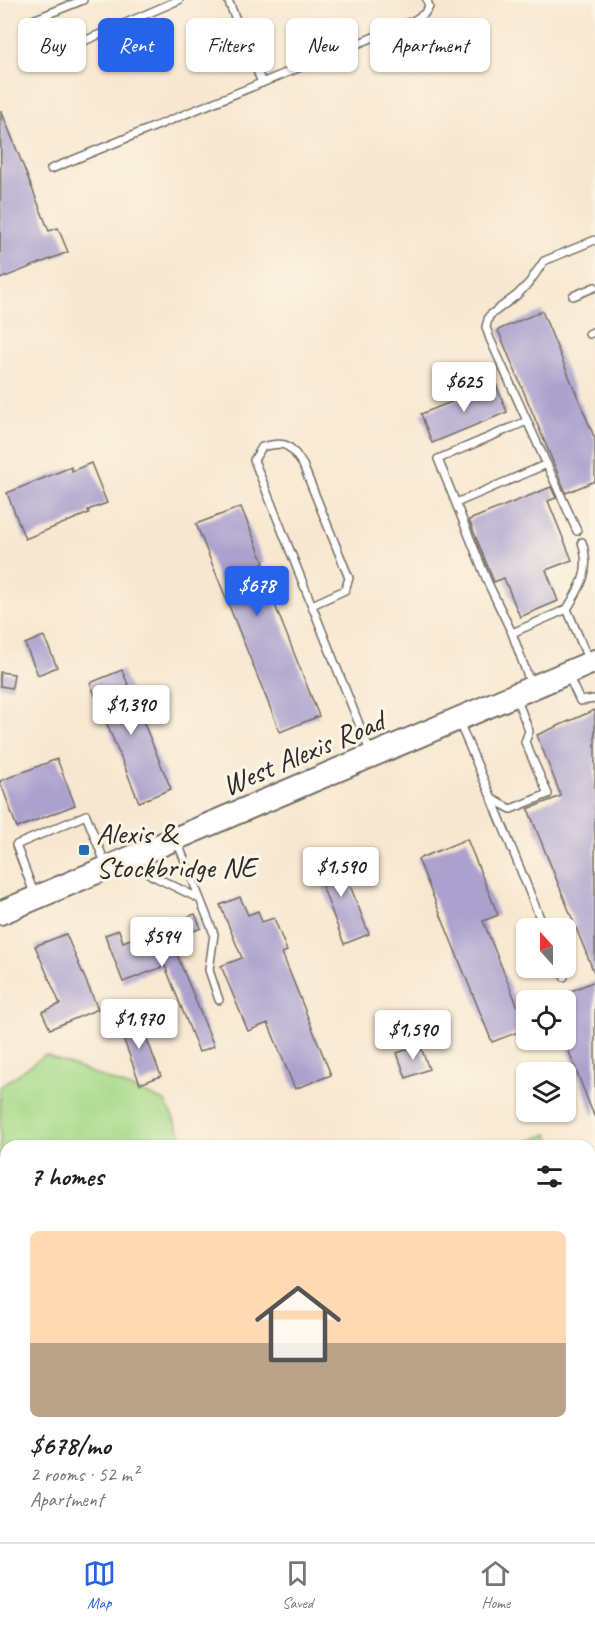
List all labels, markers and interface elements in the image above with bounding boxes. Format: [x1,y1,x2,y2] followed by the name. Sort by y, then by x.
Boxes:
[18,18,86,72] chip: Buy
[98,18,174,72] chip: Rent
[186,18,274,72] chip: Filters
[286,18,358,72] chip: New
[370,18,490,72] chip: Apartment
[428,362,500,413] pin: $625
[446,369,482,394] text: $625
[221,566,293,617] pin: $678
[239,573,275,598] text: $678
[82,685,180,736] pin: $1,390
[107,692,155,717] text: $1,390
[216,700,394,804] street label: West Alexis Road
[96,814,260,886] place label: Alexis & Stockbridge NE
[77,843,91,857] marker: Alexis & Stockbridge NE
[292,847,390,898] pin: $1,590
[317,854,365,879] text: $1,590
[126,917,198,968] pin: $594
[516,918,576,978] north arrow
[516,918,576,1122] map controls
[144,924,180,949] text: $594
[516,990,576,1050] button: locate
[90,999,188,1050] pin: $1,970
[115,1006,163,1031] text: $1,970
[364,1010,462,1061] pin: $1,590
[389,1017,437,1042] text: $1,590
[516,1062,576,1122] button: layers
[30,1160,103,1193] text: 7 homes
[533,1160,566,1193] icon: filters
[244,1270,352,1378] icon: home
[30,1429,111,1462] text: $678/mo
[30,1462,138,1487] text: 2 rooms · 52 m²
[30,1487,103,1512] text: Apartment
[83,1557,116,1613] tab: Map
[281,1557,314,1613] tab: Saved
[479,1557,512,1613] tab: Home

